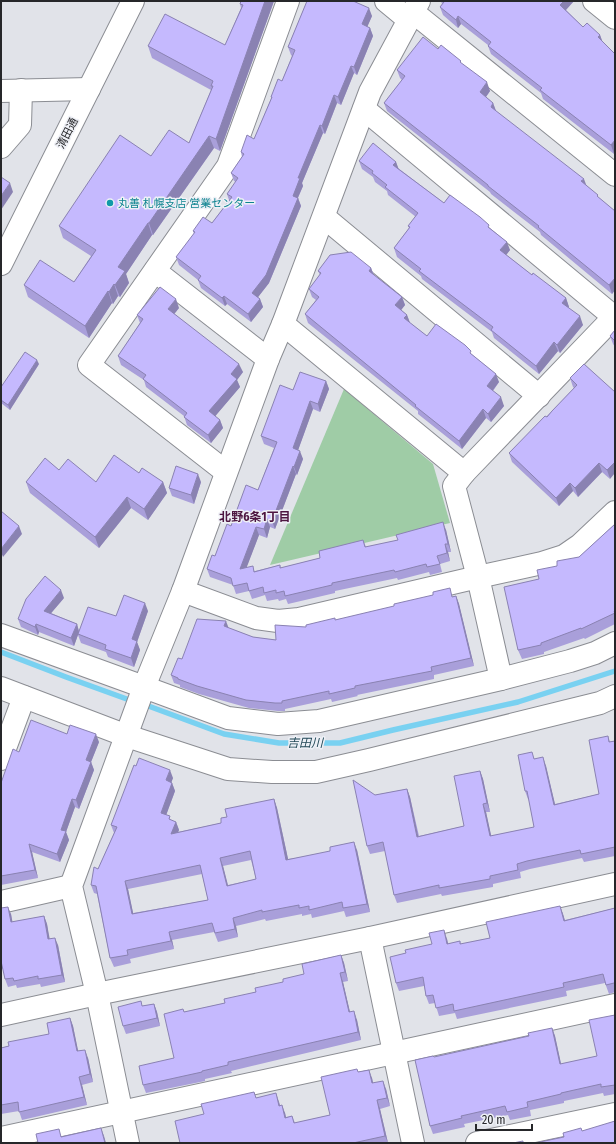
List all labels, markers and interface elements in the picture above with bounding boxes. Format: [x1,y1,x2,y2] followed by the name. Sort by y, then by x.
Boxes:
[54,116,81,151] street label: 清田通
[118,197,255,210] place label: 丸善 札幌支店 営業センター
[105,198,115,208] marker: 丸善 札幌支店 営業センター
[219,510,291,524] district label: 北野6条1丁目
[287,736,325,750] water label: 吉田川
[476,1106,532,1132] scale bar
[482,1113,506,1127] text: 20 m

